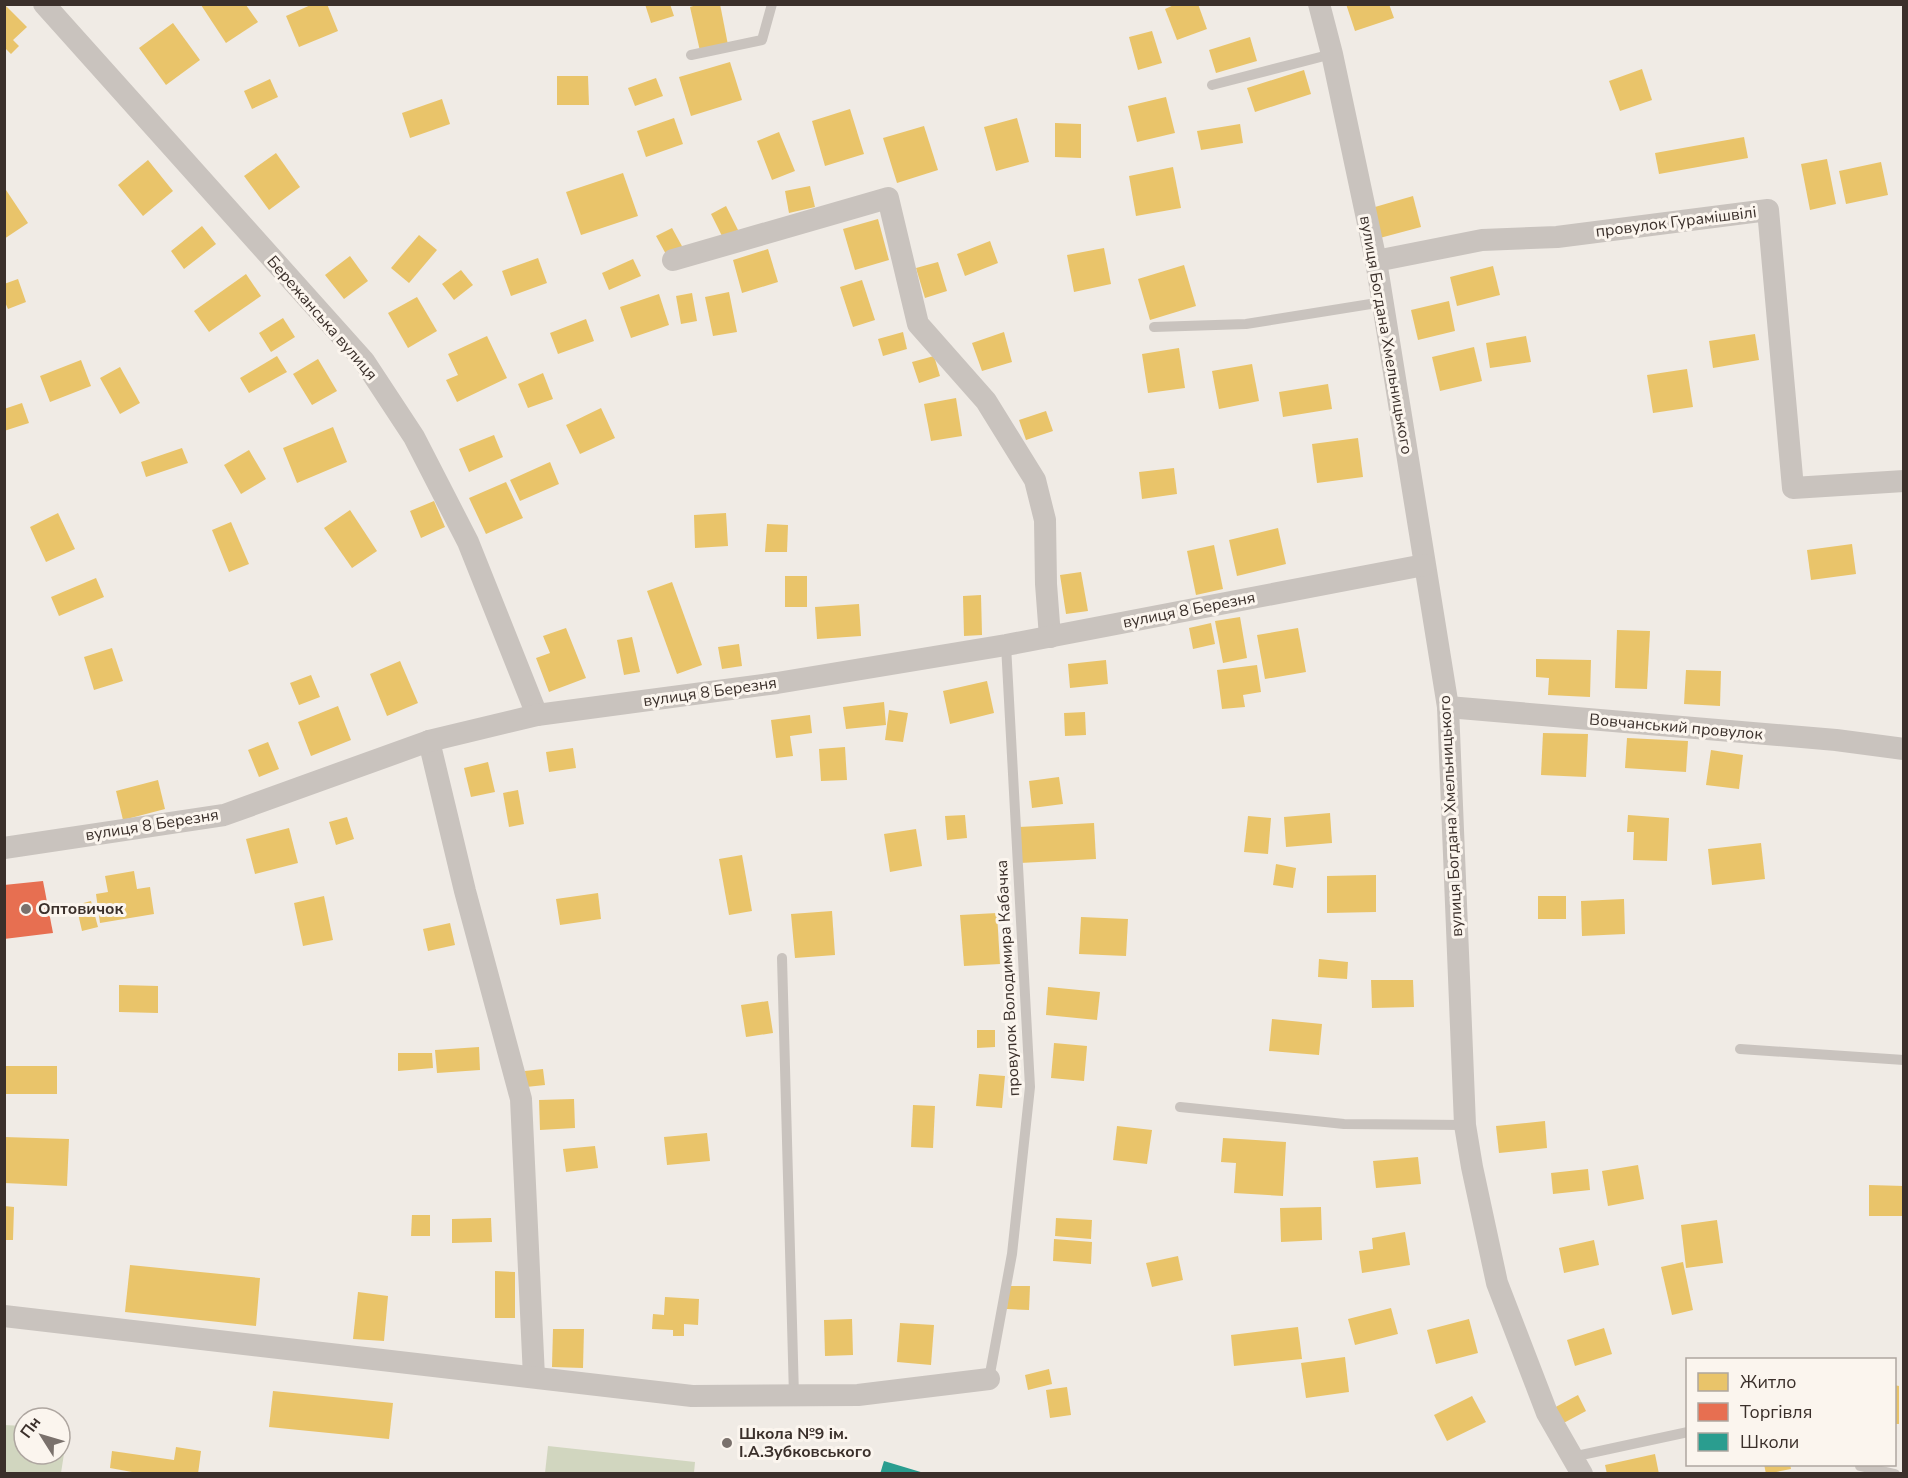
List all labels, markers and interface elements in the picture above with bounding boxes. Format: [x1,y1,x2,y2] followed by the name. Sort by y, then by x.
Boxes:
[1594,201,1758,243] street label: провулок Гурамішвілі
[1354,214,1418,456] street label: вулиця Богдана Хмельницького
[262,251,382,385] street label: Бережанська вулиця
[1121,586,1257,634] street label: вулиця 8 Березня
[642,672,778,712] street label: вулиця 8 Березня
[1434,695,1468,937] street label: вулиця Богдана Хмельницького
[1588,708,1764,746] street label: Вовчанський провулок
[84,804,220,846] street label: вулиця 8 Березня
[991,859,1025,1097] street label: провулок Володимира Кабачка
[38,898,125,920] place label: Оптовичок
[19,902,33,916] marker: Оптовичок
[1686,1358,1896,1466] legend
[1740,1370,1796,1394] text: Житло
[1740,1400,1812,1424] text: Торгівля
[12,1406,72,1466] north arrow
[15,1412,46,1443] text: Пн
[739,1423,871,1463] place label: Школа №9 ім. І.А.Зубковського
[1740,1430,1799,1454] text: Школи
[720,1436,734,1450] marker: Школа №9 ім. І.А.Зубковського

